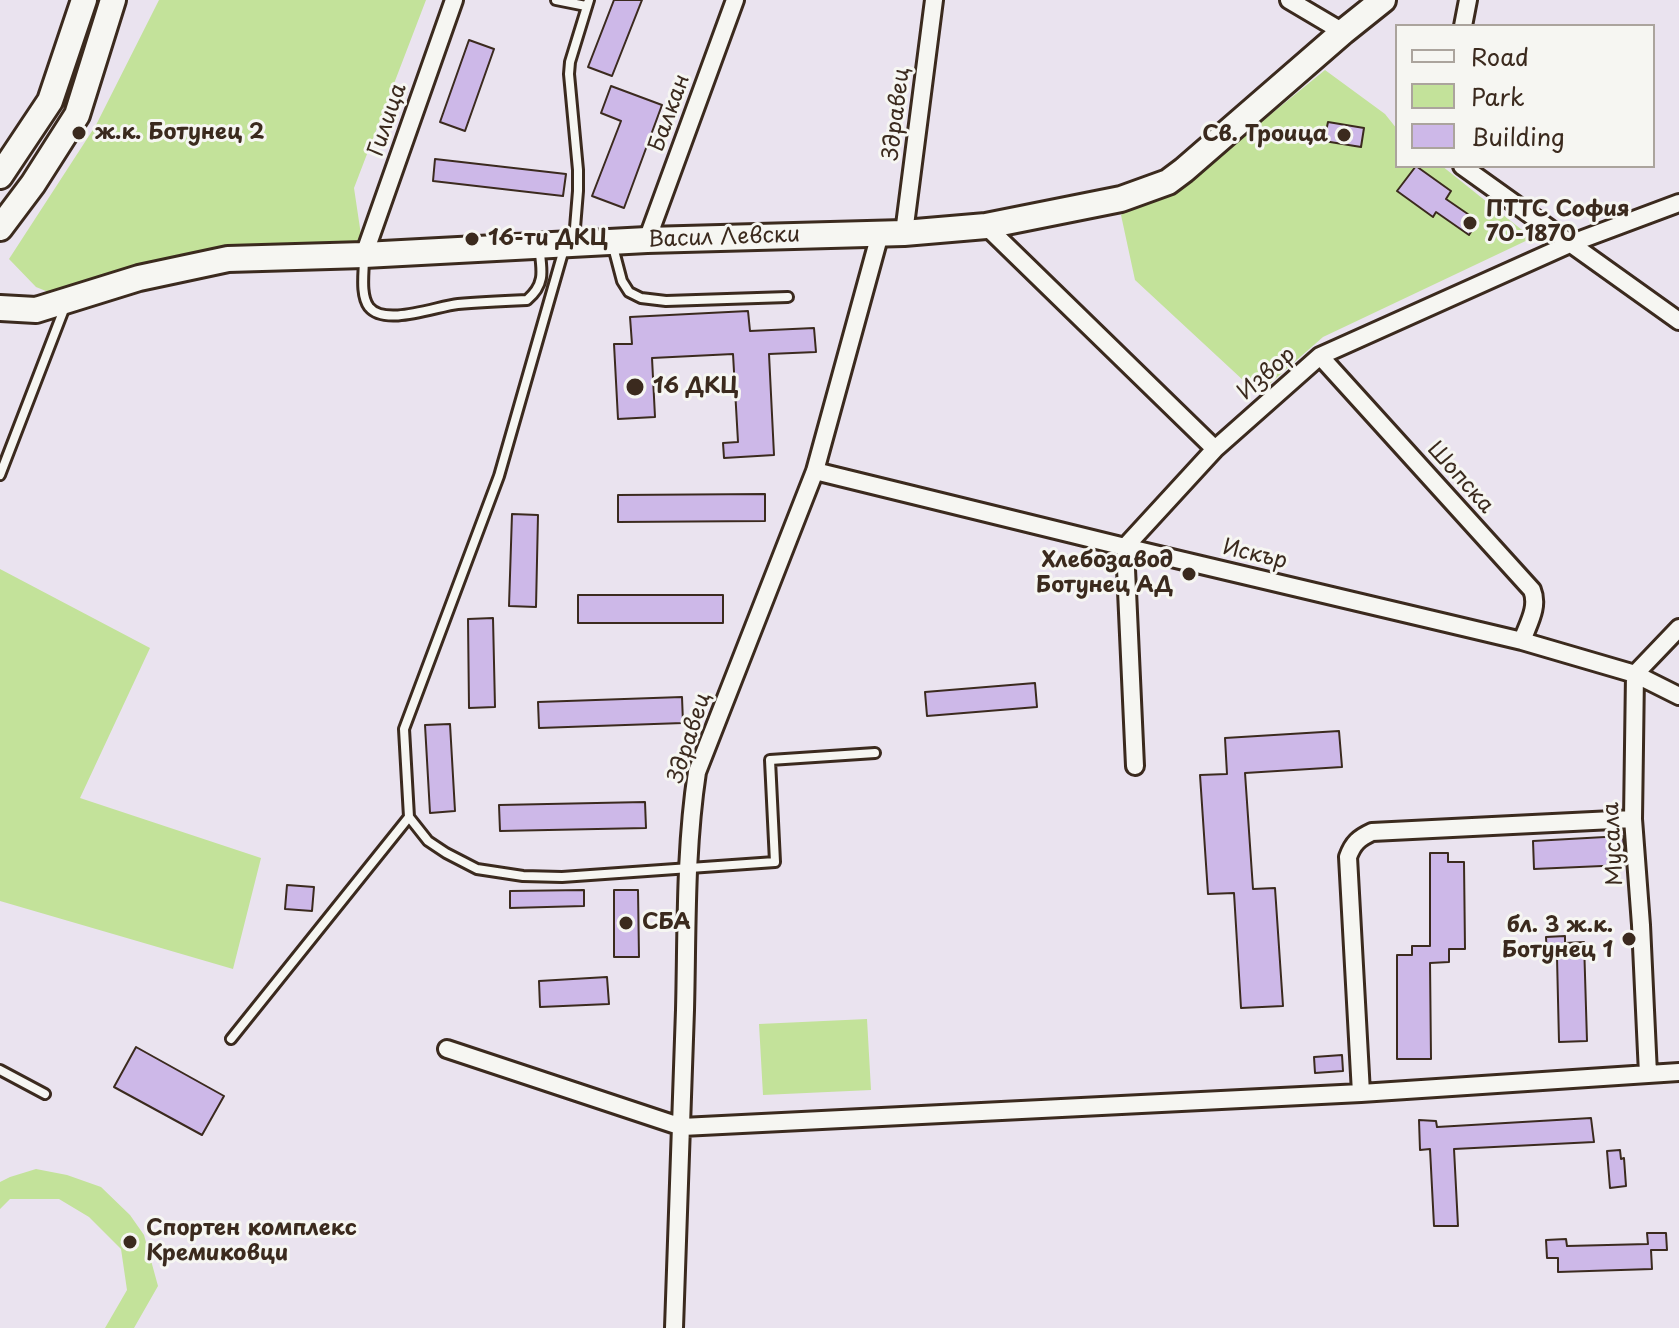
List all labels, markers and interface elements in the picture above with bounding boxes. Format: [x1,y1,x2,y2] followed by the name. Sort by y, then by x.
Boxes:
[1395,24,1655,168] legend
[1471,38,1529,74] text: Road
[878,66,916,162] street label: Здравец
[644,71,696,155] street label: Балкан
[1471,78,1525,114] text: Park
[363,80,413,160] street label: Гилица
[1471,118,1565,154] text: Building
[95,120,264,146] place label: ж.к. Ботунец 2
[1202,122,1328,148] place label: Св. Троица
[70,124,88,142] marker: ж.к. Ботунец 2
[1335,126,1353,144] marker: Св. Троица
[1486,197,1630,248] place label: ПТТС София 70-1870
[1461,214,1479,232] marker: ПТТС София 70-1870
[648,222,800,254] street label: Васил Левски
[488,226,608,252] place label: 16-ти ДКЦ
[463,230,481,248] marker: 16-ти ДКЦ
[1233,342,1301,406] street label: Извор
[653,374,738,400] place label: 16 ДКЦ
[624,376,646,398] marker: 16 ДКЦ
[1421,437,1499,519] street label: Шопска
[1220,535,1290,575] street label: Искър
[1036,548,1173,600] place label: Хлебозавод Ботунец АД
[1180,565,1198,583] marker: Хлебозавод Ботунец АД
[663,690,717,786] street label: Здравец
[1599,802,1629,886] street label: Мусала
[642,910,691,936] place label: СБА
[1502,913,1613,964] place label: бл. 3 ж.к. Ботунец 1
[617,914,635,932] marker: СБА
[1620,930,1638,948] marker: бл. 3 ж.к. Ботунец 1
[146,1216,357,1268] place label: Спортен комплекс Кремиковци
[121,1233,139,1251] marker: Спортен комплекс Кремиковци

